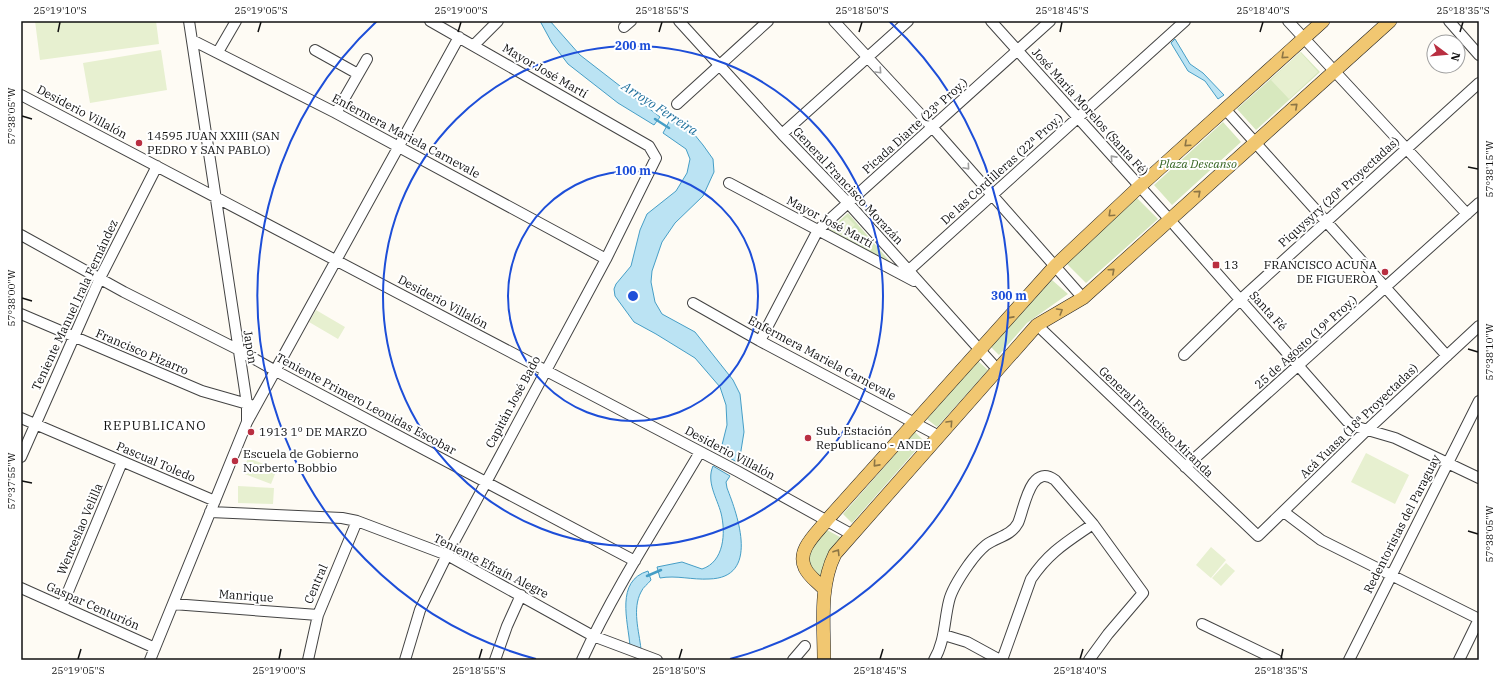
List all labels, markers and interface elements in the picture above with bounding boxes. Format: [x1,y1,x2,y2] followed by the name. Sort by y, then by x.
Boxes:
[33,4,87,17] text: 25°19'10"S
[234,4,288,17] text: 25°19'05"S
[434,4,488,17] text: 25°19'00"S
[635,4,689,17] text: 25°18'55"S
[835,4,889,17] text: 25°18'50"S
[1035,4,1089,17] text: 25°18'45"S
[1236,4,1290,17] text: 25°18'40"S
[1436,4,1490,17] text: 25°18'35"S
[1426,34,1466,74] north arrow
[615,38,651,53] text: 200 m
[500,40,591,101] street label: Mayor José Martí
[1029,45,1152,179] street label: José María Morelos (Santa Fé)
[1448,51,1464,63] text: N
[1281,52,1289,59] one-way arrow
[875,66,882,73] one-way arrow
[859,74,970,177] street label: Picada Diarte (23ª Proy.)
[618,77,701,139] water label: Arroyo Ferreira
[34,81,130,142] street label: Desiderio Villalón
[5,87,18,145] text: 57°38'05"W
[330,90,483,181] street label: Enfermera Mariela Carnevale
[1290,104,1298,111] one-way arrow
[937,110,1066,228] street label: De las Cordilleras (22ª Proy.)
[790,124,907,248] street label: General Francisco Morazán
[147,128,280,157] place label: 14595 JUAN XXIII (SAN PEDRO Y SAN PABLO)
[1275,133,1402,250] street label: Piquysyry (20ª Proyectadas)
[134,138,144,148] marker: 14595 JUAN XXIII (SAN PEDRO Y SAN PABLO)
[1185,139,1192,146] one-way arrow
[1483,140,1496,198] text: 57°38'15"W
[1111,155,1118,163] one-way arrow
[1158,156,1237,171] park label: Plaza Descanso
[962,162,969,170] one-way arrow
[615,163,651,178] text: 100 m
[1194,191,1201,198] one-way arrow
[784,192,876,251] street label: Mayor José Martí
[1108,209,1116,216] one-way arrow
[28,217,121,393] street label: Teniente Manuel Irala Fernández
[1224,257,1238,272] place label: 13
[1264,257,1378,286] place label: FRANCISCO ACUÑA DE FIGUEROA
[1211,260,1221,270] marker: 13
[1380,267,1390,277] marker: FRANCISCO ACUÑA DE FIGUEROA
[5,269,18,327] text: 57°38'00"W
[1107,269,1115,276] one-way arrow
[395,271,491,332] street label: Desiderio Villalón
[991,288,1027,303] text: 300 m
[1247,288,1290,334] street label: Santa Fé
[626,289,640,303] centre of rings
[1251,292,1360,392] street label: 25 de Agosto (19ª Proy.)
[1056,309,1063,316] one-way arrow
[1008,311,1015,319] one-way arrow
[746,312,899,403] street label: Enfermera Mariela Carnevale
[1483,323,1496,381] text: 57°38'10"W
[93,325,191,378] street label: Francisco Pizarro
[240,329,261,365] street label: Japón
[274,350,459,458] street label: Teniente Primero Leonidas Escobar
[482,353,543,451] street label: Capitán José Bado
[1296,360,1421,481] street label: Acá Yuasa (18ª Proyectadas)
[1096,363,1217,481] street label: General Francisco Miranda
[103,417,207,434] district label: REPUBLICANO
[945,421,952,428] one-way arrow
[682,422,778,483] street label: Desiderio Villalón
[816,423,931,452] place label: Sub. Estación Republicano - ANDE
[259,424,367,439] place label: 1913 1º DE MARZO
[246,427,256,437] marker: 1913 1º DE MARZO
[803,433,813,443] marker: Sub. Estación Republicano - ANDE
[114,438,198,485] street label: Pascual Toledo
[243,446,359,475] place label: Escuela de Gobierno Norberto Bobbio
[1360,451,1443,596] street label: Redentoristas del Paraguay
[5,452,18,510] text: 57°37'55"W
[230,456,240,466] marker: Escuela de Gobierno Norberto Bobbio
[874,460,881,467] one-way arrow
[53,480,106,577] street label: Wenceslao Velilla
[1483,505,1496,563] text: 57°38'05"W
[431,530,551,601] street label: Teniente Efraín Alegre
[832,550,839,557] one-way arrow
[301,561,331,606] street label: Central
[44,578,142,633] street label: Gaspar Centurión
[218,586,274,605] street label: Manrique
[51,664,105,677] text: 25°19'05"S
[252,664,306,677] text: 25°19'00"S
[452,664,506,677] text: 25°18'55"S
[652,664,706,677] text: 25°18'50"S
[853,664,907,677] text: 25°18'45"S
[1053,664,1107,677] text: 25°18'40"S
[1254,664,1308,677] text: 25°18'35"S

